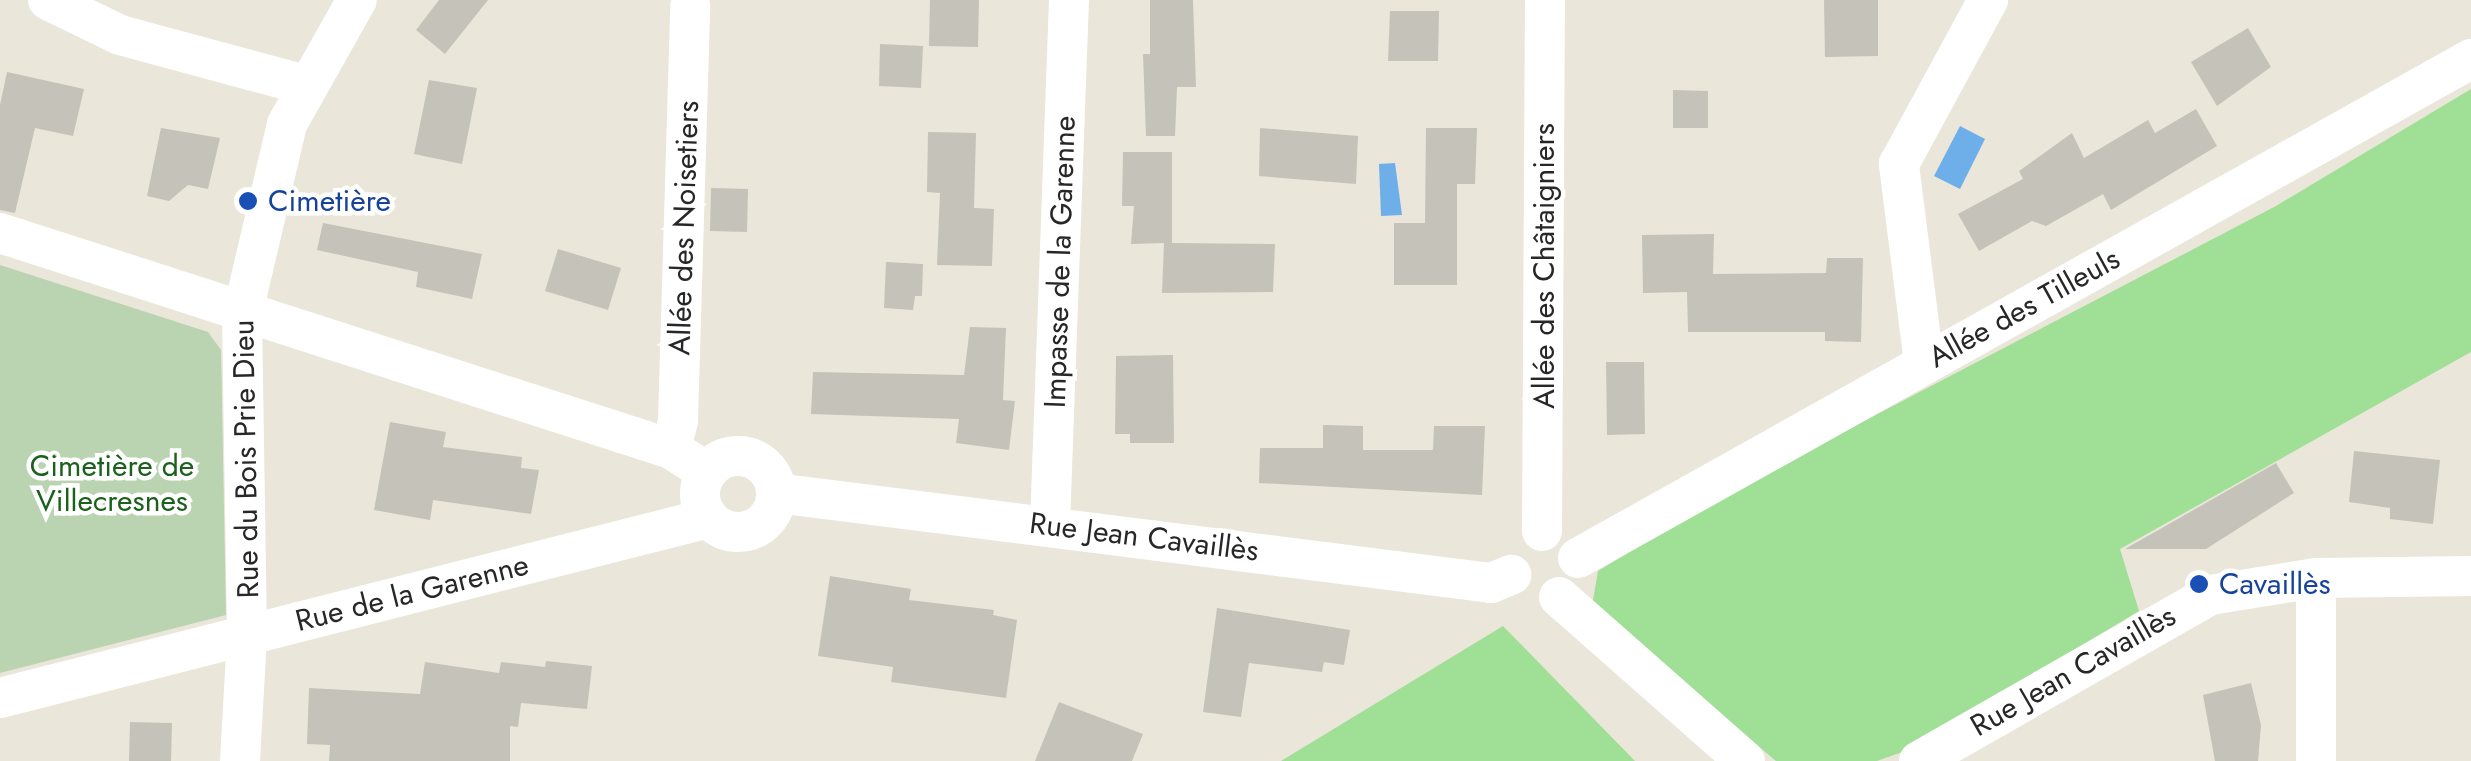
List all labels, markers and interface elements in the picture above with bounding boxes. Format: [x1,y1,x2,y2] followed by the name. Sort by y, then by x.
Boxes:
[662,100,706,356] street label: Allée des Noisetiers
[1037,115,1083,409] street label: Impasse de la Garenne
[1526,123,1562,409] street label: Allée des Châtaigniers
[268,183,391,219] place label: Cimetière
[237,190,259,212] marker: Cimetière
[1922,241,2126,375] street label: Allée des Tilleuls
[226,319,266,599] street label: Rue du Bois Prie Dieu
[30,448,194,518] park label: Cimetière de Villecresnes
[1027,505,1261,569] street label: Rue Jean Cavaillès
[292,547,532,639] street label: Rue de la Garenne
[2219,566,2331,602] place label: Cavaillès
[2188,573,2210,595] marker: Cavaillès
[1964,598,2182,744] street label: Rue Jean Cavaillès

